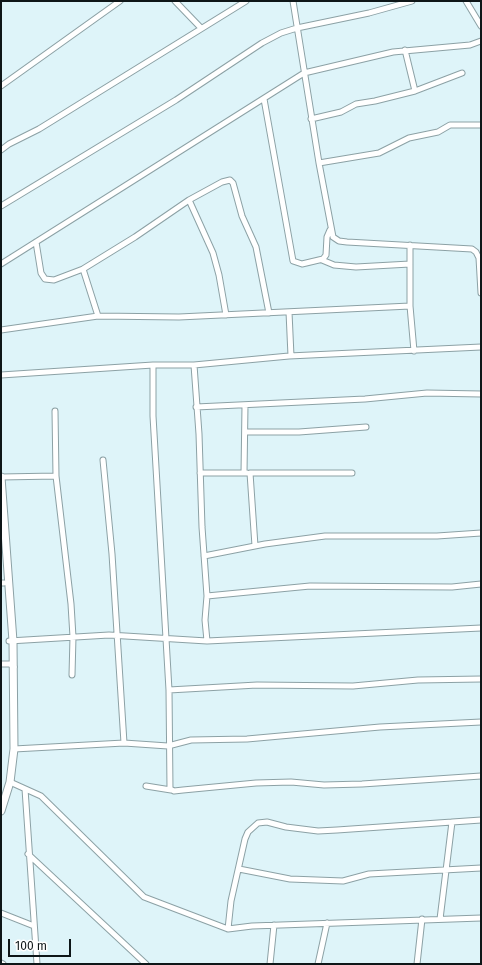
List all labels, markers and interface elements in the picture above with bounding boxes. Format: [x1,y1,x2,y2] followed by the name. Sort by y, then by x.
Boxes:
[10,931,73,957] scale bar
[15,939,47,953] text: 100 m

